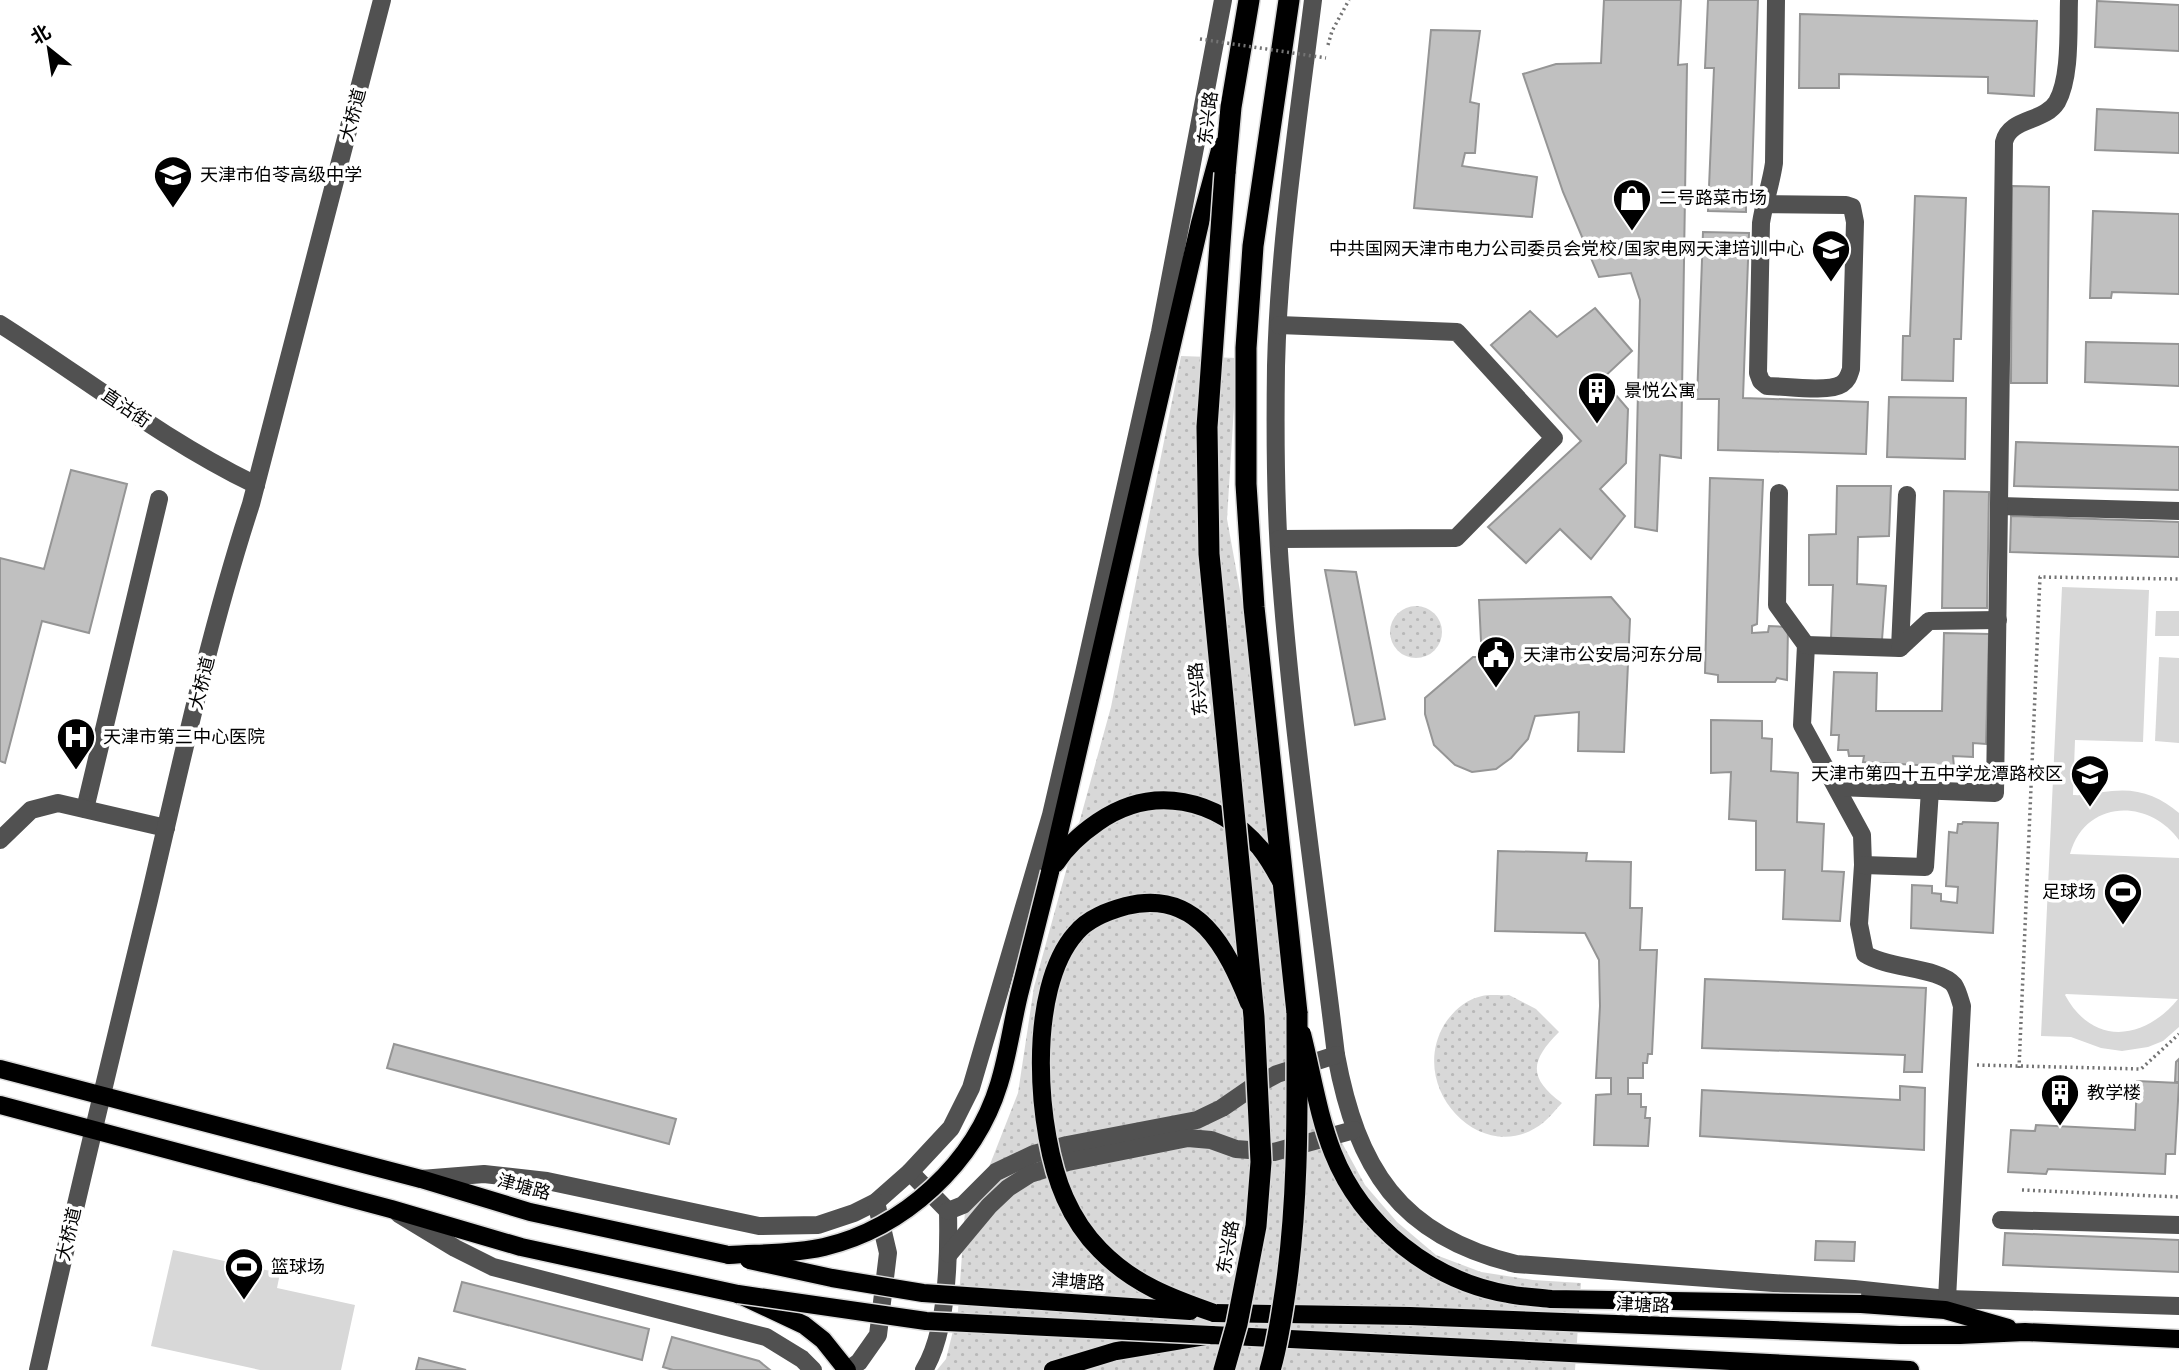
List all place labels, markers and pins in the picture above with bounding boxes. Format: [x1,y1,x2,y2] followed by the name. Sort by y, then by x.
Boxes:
[152,154,194,209] school or university icon: 天津市伯苓高级中学
[200,162,362,186] place label: 天津市伯苓高级中学
[1611,177,1653,232] shop icon: 二号路菜市场
[1659,185,1767,209] place label: 二号路菜市场
[1810,228,1852,283] school or university icon: 中共国网天津市电力公司委员会党校/国家电网天津培训中心
[1329,236,1804,260] place label: 中共国网天津市电力公司委员会党校/国家电网天津培训中心
[1576,370,1618,425] building icon: 景悦公寓
[1624,378,1696,402] place label: 景悦公寓
[1475,634,1517,689] public building icon: 天津市公安局河东分局
[1523,642,1703,666] place label: 天津市公安局河东分局
[55,716,97,771] hospital icon: 天津市第三中心医院
[103,724,265,748] place label: 天津市第三中心医院
[2069,753,2111,808] school or university icon: 天津市第四十五中学龙潭路校区
[1811,761,2063,785] place label: 天津市第四十五中学龙潭路校区
[2102,871,2144,926] sports icon: 足球场
[2042,879,2096,903] place label: 足球场
[2039,1072,2081,1127] building icon: 教学楼
[2087,1080,2141,1104] place label: 教学楼
[223,1246,265,1301] sports icon: 篮球场
[271,1254,325,1278] place label: 篮球场

